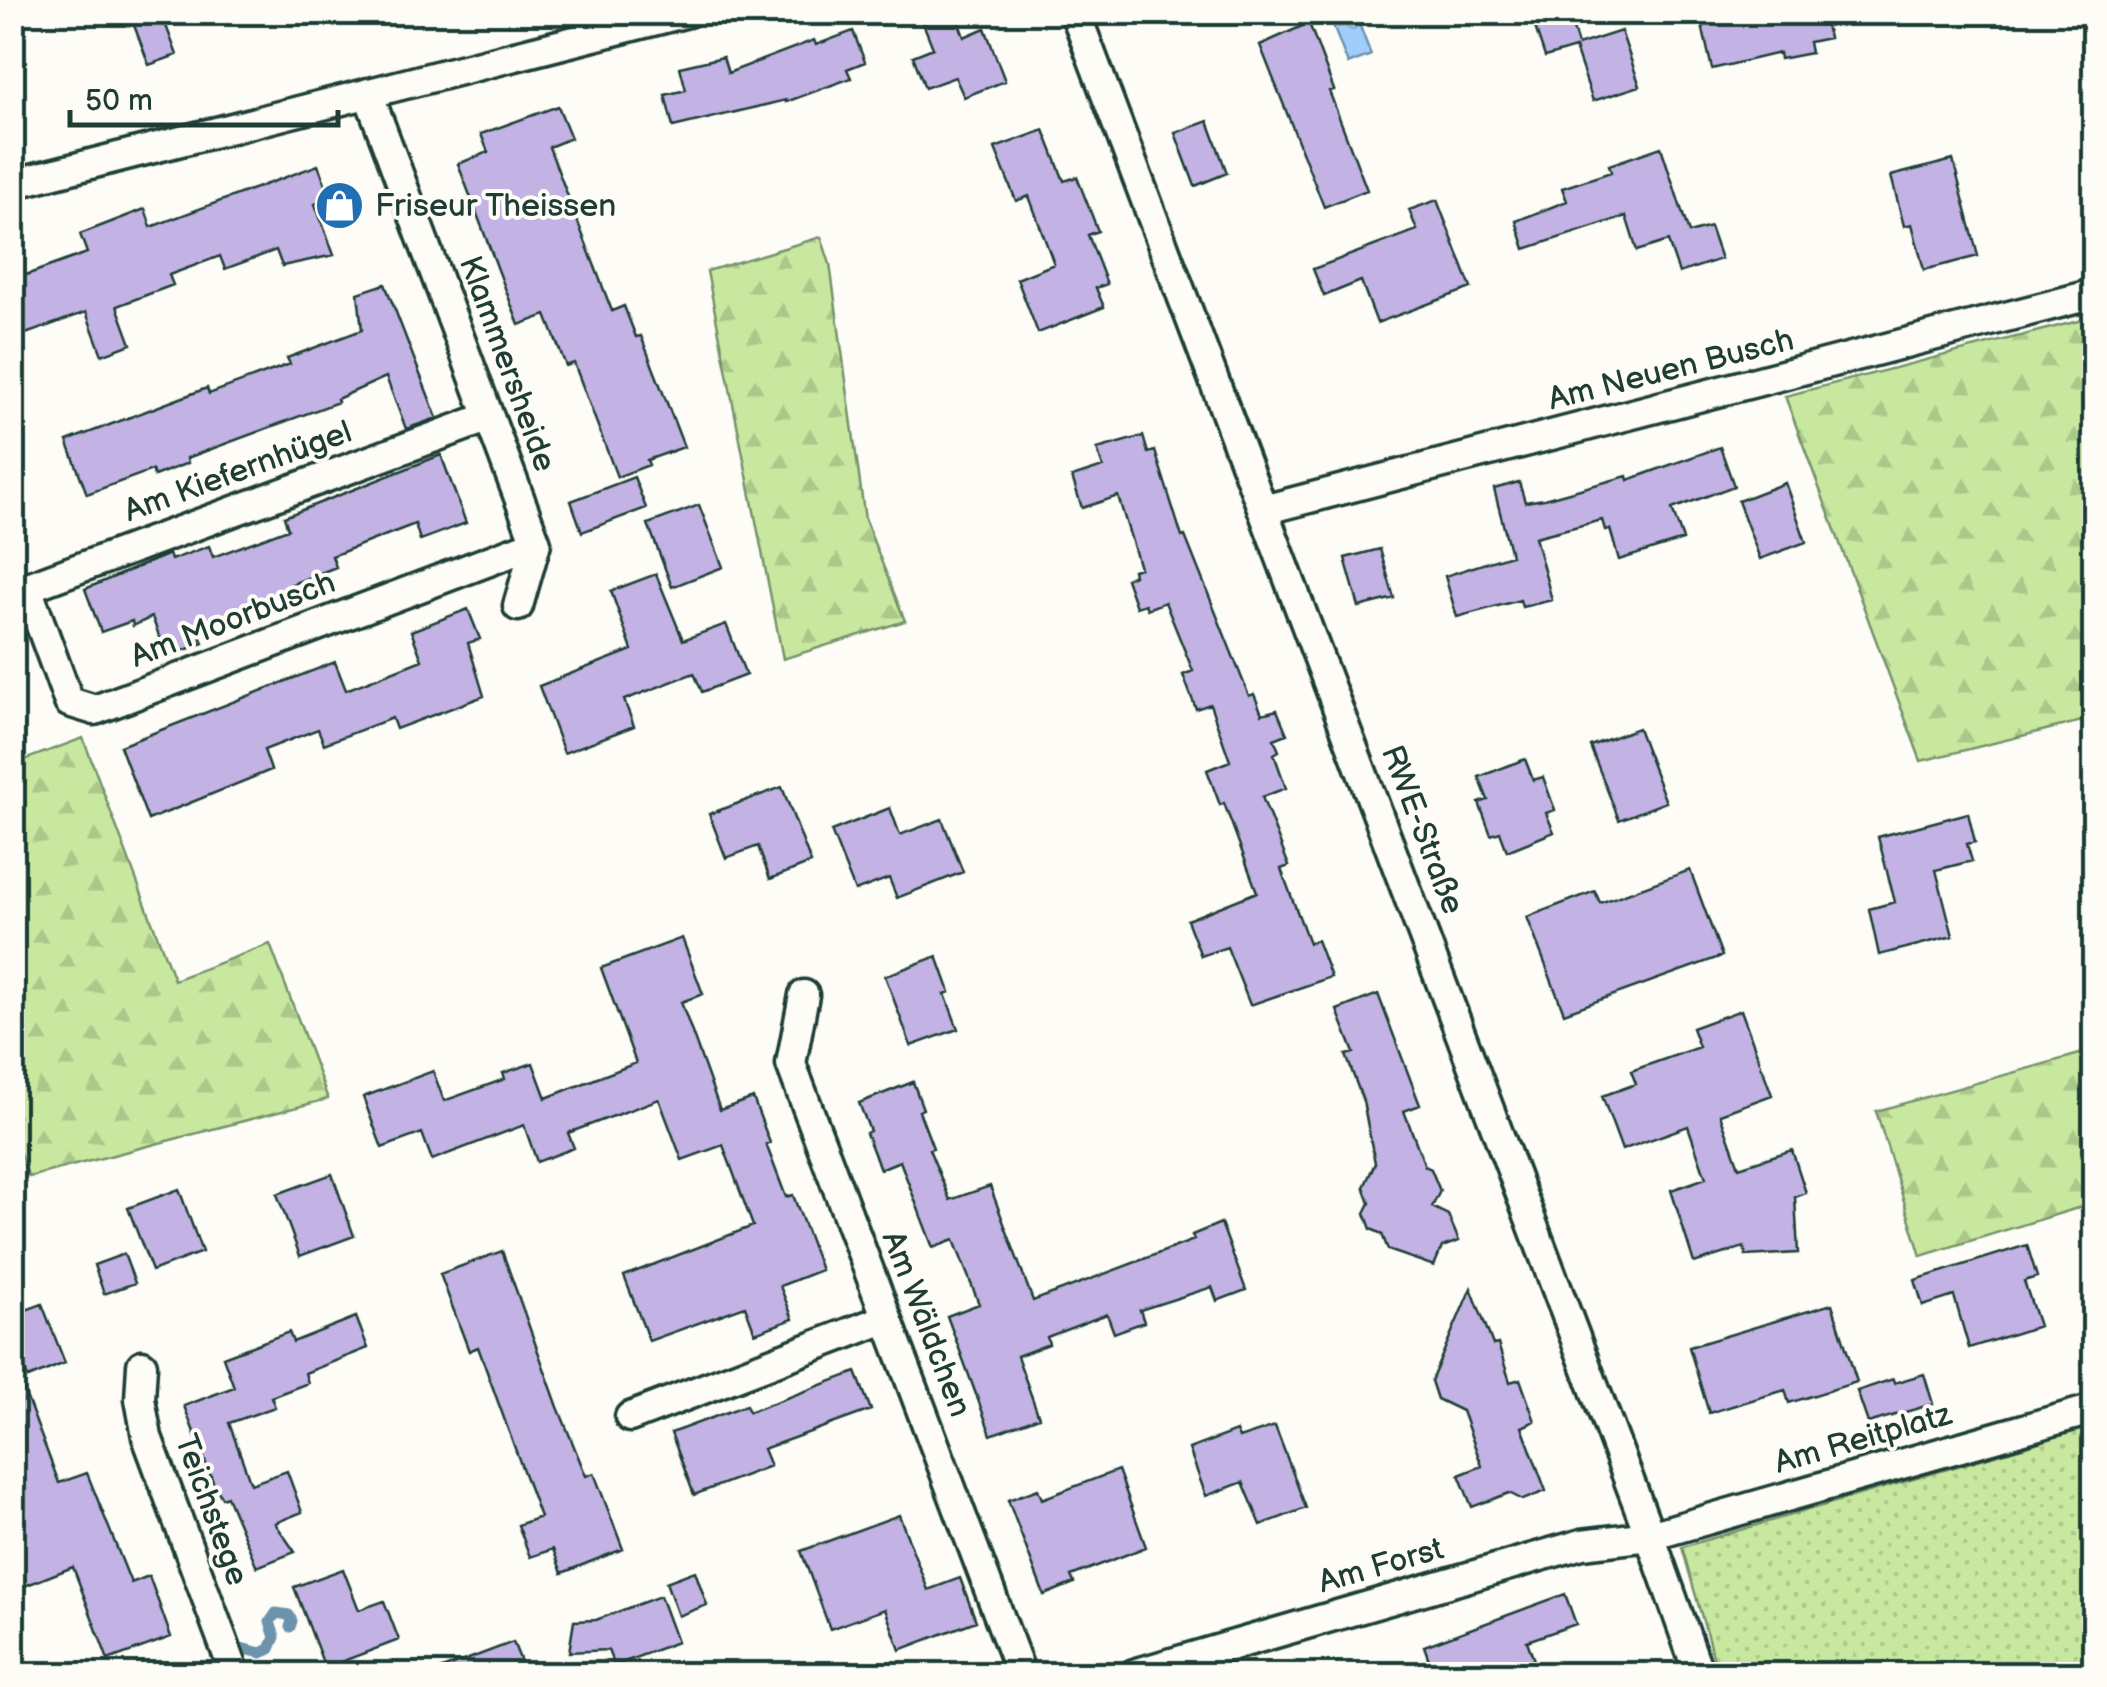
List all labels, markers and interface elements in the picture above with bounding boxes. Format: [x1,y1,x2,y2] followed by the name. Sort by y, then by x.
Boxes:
[70,65,338,127] scale bar
[85,83,153,119] text: 50 m
[314,180,366,232] shop icon: Friseur Theissen
[375,187,616,226] place label: Friseur Theissen
[450,251,564,477] street label: Klammersheide
[1544,321,1798,419] street label: Am Neuen Busch
[119,413,357,531] street label: Am Kiefernhügel
[125,563,341,677] street label: Am Moorbusch
[1372,740,1472,920] street label: RWE-Straße
[873,1226,979,1422] street label: Am Wäldchen
[1770,1395,1957,1483] street label: Am Reitplatz
[166,1429,256,1591] street label: Teichstege
[1314,1530,1448,1602] street label: Am Forst

